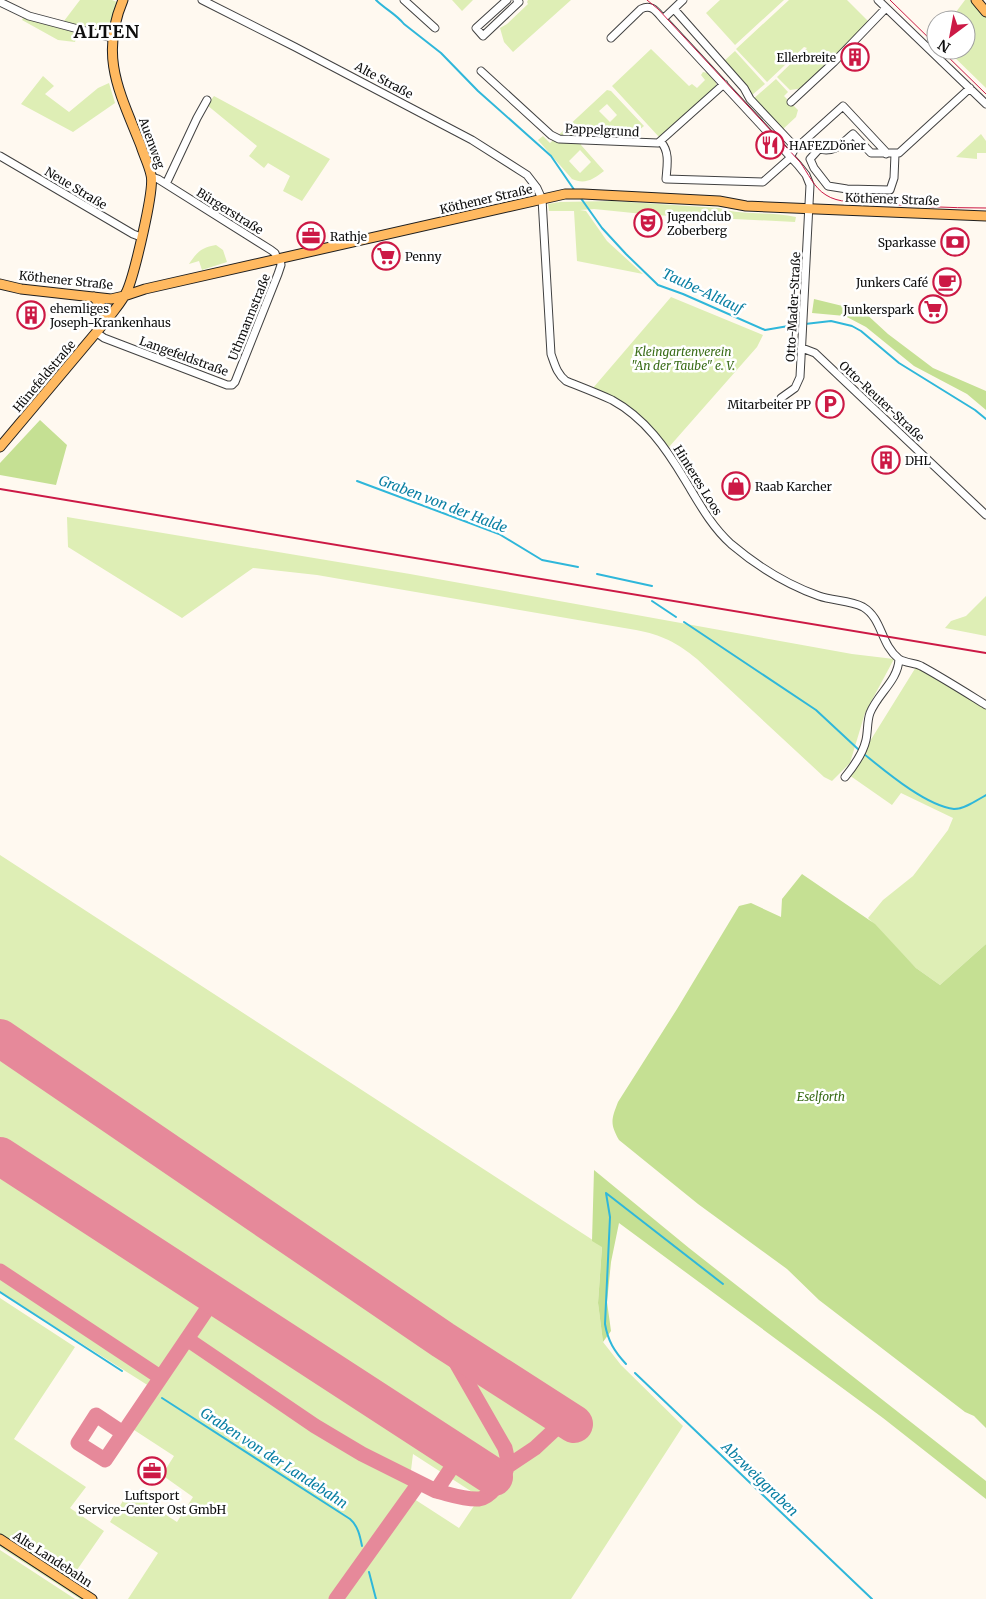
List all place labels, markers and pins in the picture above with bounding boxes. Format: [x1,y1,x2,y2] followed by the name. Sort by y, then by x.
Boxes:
[840,42,870,72] building icon: Ellerbreite
[776,50,836,65] place label: Ellerbreite
[755,130,785,160] restaurant icon: HAFEZDöner
[789,138,866,153] place label: HAFEZDöner
[633,208,663,238] theatre icon: Jugendclub Zoberberg
[666,209,731,238] place label: Jugendclub Zoberberg
[296,221,326,251] office icon: Rathje
[940,227,970,257] bank icon: Sparkasse
[330,229,367,244] place label: Rathje
[878,235,936,250] place label: Sparkasse
[371,241,401,271] supermarket icon: Penny
[405,249,441,264] place label: Penny
[932,267,962,297] cafe icon: Junkers Café
[855,275,928,290] place label: Junkers Café
[918,294,948,324] supermarket icon: Junkerspark
[16,300,46,330] building icon: ehemliges Joseph-Krankenhaus
[49,301,171,330] place label: ehemliges Joseph-Krankenhaus
[842,302,914,317] place label: Junkerspark
[815,389,845,419] parking icon: Mitarbeiter PP
[727,397,811,412] place label: Mitarbeiter PP
[871,445,901,475] building icon: DHL
[905,453,931,468] place label: DHL
[721,471,751,501] shop icon: Raab Karcher
[755,479,833,494] place label: Raab Karcher
[137,1456,167,1486] office icon: Luftsport Service-Center Ost GmbH
[78,1488,226,1517] place label: Luftsport Service-Center Ost GmbH

